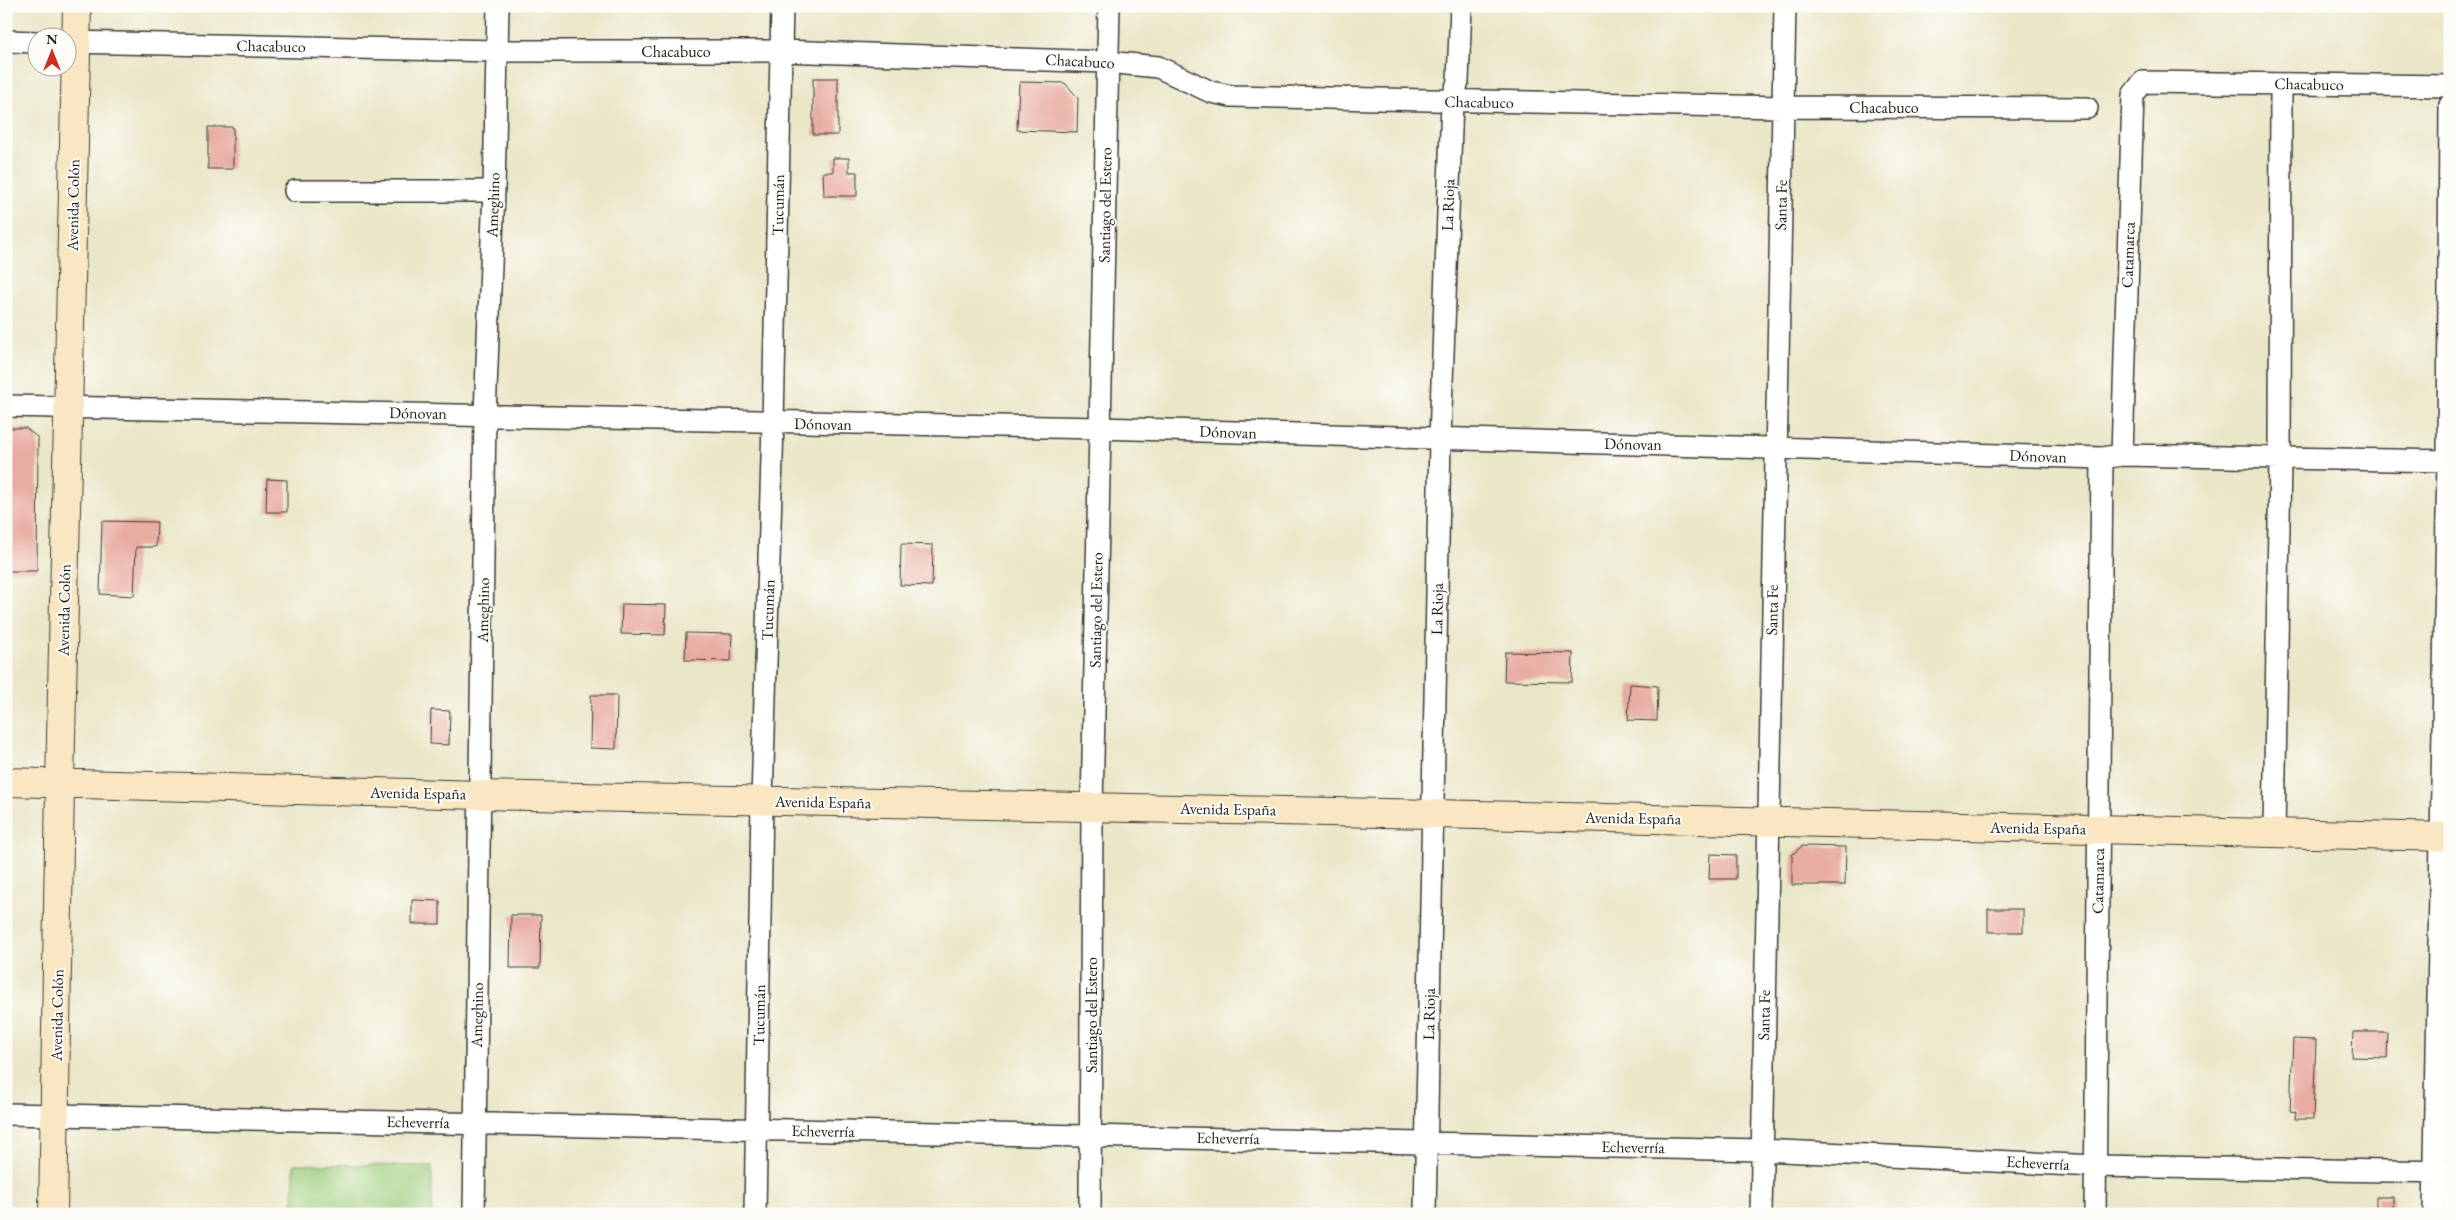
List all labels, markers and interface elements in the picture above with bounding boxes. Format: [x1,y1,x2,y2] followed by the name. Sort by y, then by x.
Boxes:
[28,28,78,78] north arrow
[46,30,58,48] text: N
[236,35,306,57] street label: Chacabuco
[641,41,711,62] street label: Chacabuco
[1045,49,1115,73] street label: Chacabuco
[2274,73,2344,95] street label: Chacabuco
[1444,91,1514,113] street label: Chacabuco
[1849,97,1919,118] street label: Chacabuco
[1093,147,1117,263] street label: Santiago del Estero
[62,158,84,252] street label: Avenida Colón
[481,172,505,239] street label: Ameghino
[767,174,789,236] street label: Tucumán
[1437,178,1459,231] street label: La Rioja
[1770,179,1792,231] street label: Santa Fe
[2116,221,2140,288] street label: Catamarca
[389,402,448,424] street label: Dónovan
[794,413,853,435] street label: Dónovan
[1199,420,1258,444] street label: Dónovan
[1604,433,1663,455] street label: Dónovan
[2009,444,2068,468] street label: Dónovan
[1084,552,1108,668] street label: Santiago del Estero
[53,563,75,657] street label: Avenida Colón
[472,577,494,644] street label: Ameghino
[756,578,780,641] street label: Tucumán
[1426,582,1448,635] street label: La Rioja
[1761,584,1783,636] street label: Santa Fe
[369,782,467,804] street label: Avenida España
[774,791,872,813] street label: Avenida España
[1179,798,1277,820] street label: Avenida España
[1584,807,1682,829] street label: Avenida España
[1989,817,2087,839] street label: Avenida España
[2087,847,2109,914] street label: Catamarca
[1081,957,1102,1073] street label: Santiago del Estero
[46,968,68,1062] street label: Avenida Colón
[466,982,488,1049] street label: Ameghino
[748,984,770,1046] street label: Tucumán
[1418,987,1440,1040] street label: La Rioja
[1753,989,1775,1041] street label: Santa Fe
[386,1111,451,1133] street label: Echeverría
[791,1120,856,1142] street label: Echeverría
[1196,1127,1261,1149] street label: Echeverría
[1601,1136,1666,1158] street label: Echeverría
[2006,1151,2071,1175] street label: Echeverría

